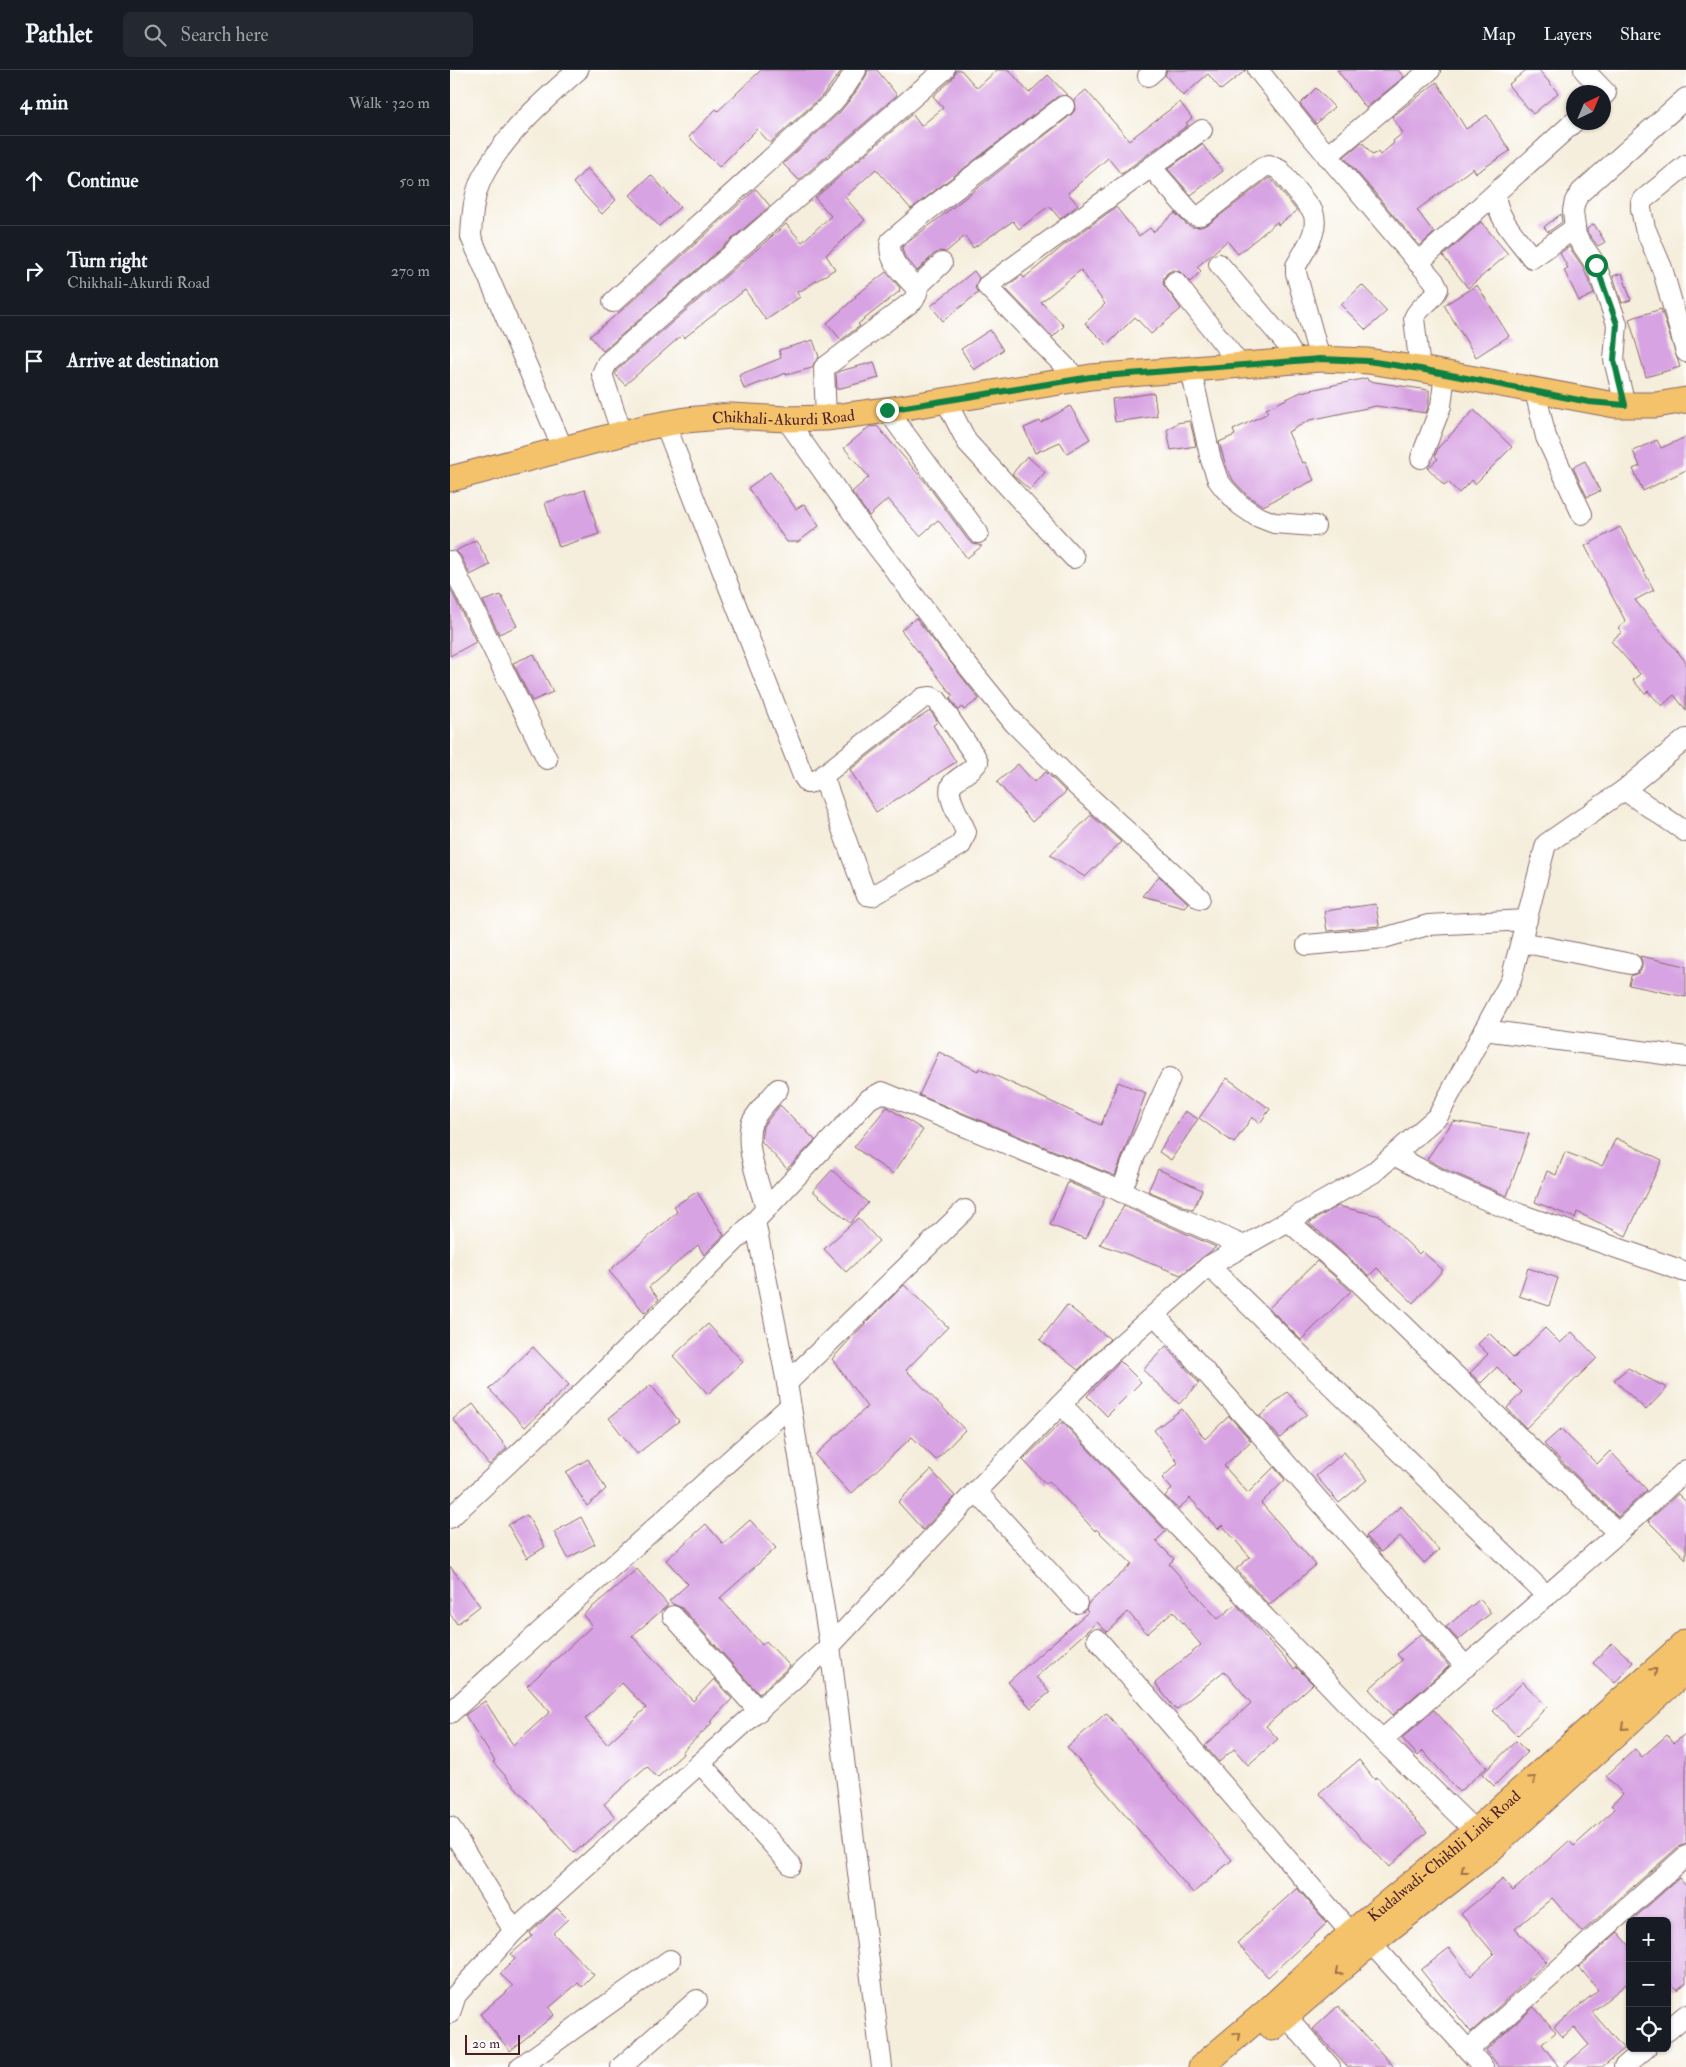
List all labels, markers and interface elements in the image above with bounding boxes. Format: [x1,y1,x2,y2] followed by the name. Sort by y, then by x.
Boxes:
[123,12,473,57] search box
[25,19,93,50] text: Pathlet
[141,21,169,49] icon: search
[181,23,268,47] text: Search here
[1482,23,1516,46] text: Map
[1544,23,1592,46] text: Layers
[1620,23,1661,46] text: Share
[1566,85,1611,130] north arrow
[20,89,68,116] text: 4 min
[349,93,430,113] text: Walk · 320 m
[20,167,48,195] icon: ahead
[67,169,138,193] text: Continue
[399,171,430,191] text: 50 m
[67,249,147,273] text: Turn right
[1585,254,1608,277] route start
[20,257,48,285] icon: right
[391,261,430,281] text: 270 m
[67,273,210,293] text: Chikhali-Akurdi Road
[20,347,48,375] icon: arrive
[67,349,219,373] text: Arrive at destination
[876,399,899,422] route end
[711,405,856,430] street label: Chikhali-Akurdi Road
[1648,1668,1657,1677] one-way arrow
[1621,1721,1630,1730] one-way arrow
[1527,1776,1536,1785] one-way arrow
[1364,1786,1525,1926] street label: Kudalwadi-Chikhli Link Road
[1461,1865,1470,1873] one-way arrow
[1626,1917,1671,2052] map controls
[1626,1917,1671,1962] button: +
[1626,1962,1671,2007] button: −
[1334,1966,1343,1975] one-way arrow
[1626,2007,1671,2052] button: locate
[465,2032,520,2055] scale bar
[1233,2032,1242,2041] one-way arrow
[472,2035,500,2052] text: 20 m

